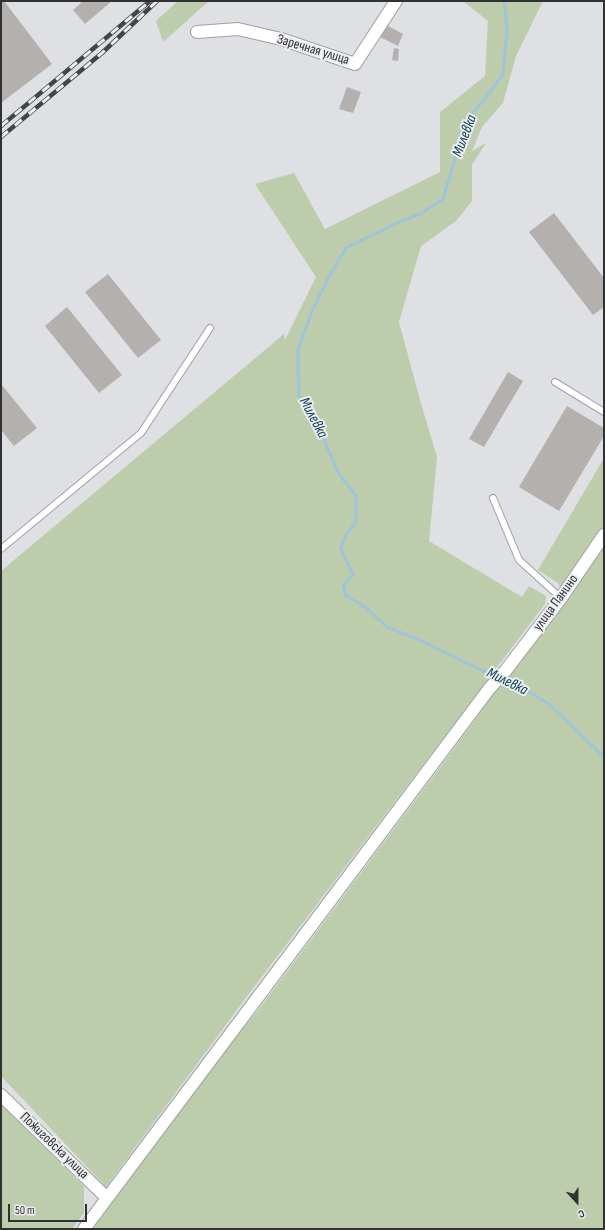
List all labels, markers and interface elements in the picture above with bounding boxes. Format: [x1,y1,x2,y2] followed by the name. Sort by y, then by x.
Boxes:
[275,31,351,69] street label: Заречная улица
[449,112,481,160] water label: Милевка
[295,395,331,441] water label: Милевка
[530,572,582,634] street label: улица Панино
[484,664,530,700] water label: Милевка
[16,1109,92,1183] street label: Пожиговска улица
[557,1182,597,1222] north arrow
[10,1196,89,1222] scale bar
[15,1203,35,1218] text: 50 m
[577,1207,586,1221] text: С

